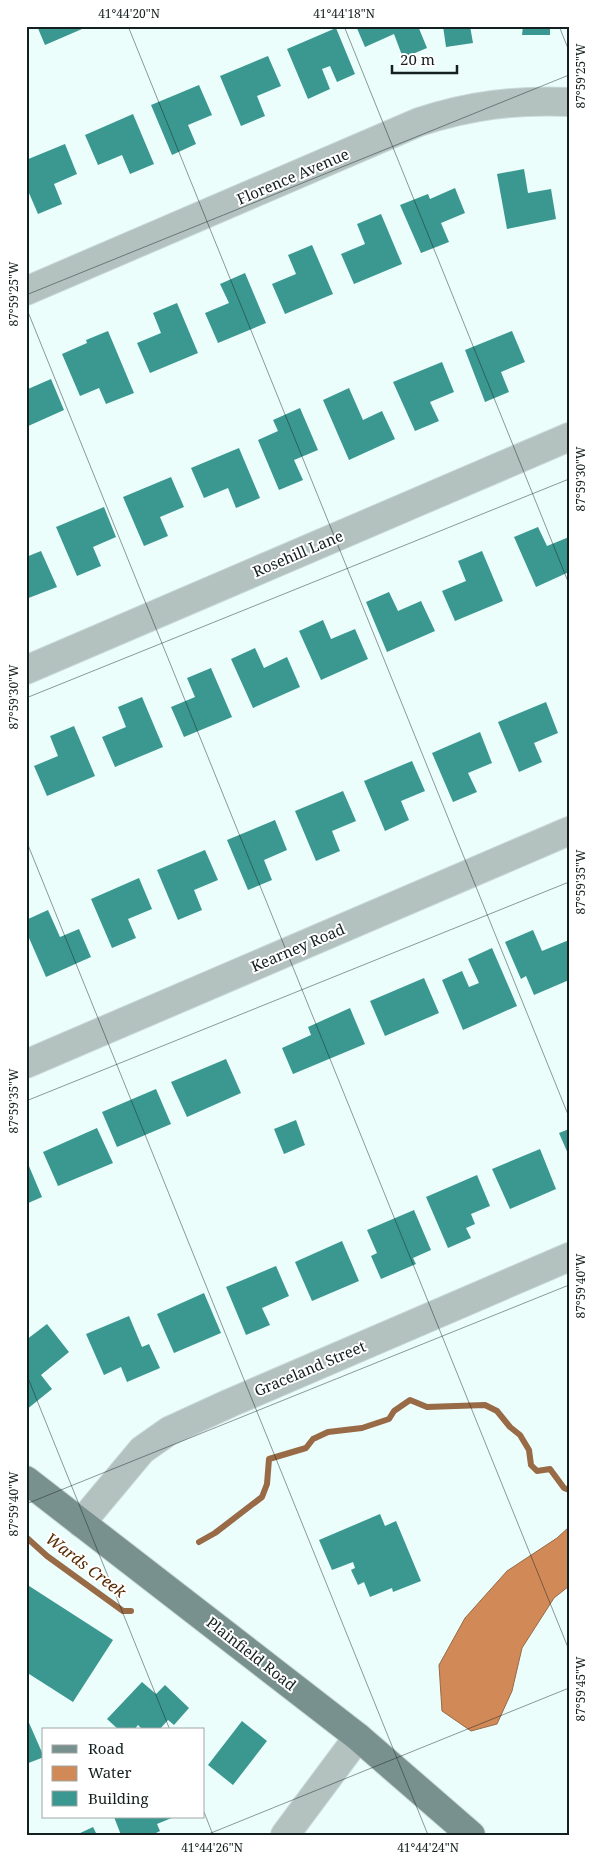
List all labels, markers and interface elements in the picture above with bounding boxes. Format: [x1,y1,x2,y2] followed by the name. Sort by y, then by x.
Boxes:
[98,5,160,22] text: 41°44'20"N
[313,5,375,22] text: 41°44'18"N
[392,42,458,74] scale bar
[572,43,589,109] text: 87°59'25"W
[400,49,435,69] text: 20 m
[234,143,352,209] street label: Florence Avenue
[5,261,22,327] text: 87°59'25"W
[572,446,589,512] text: 87°59'30"W
[249,525,346,581] street label: Rosehill Lane
[5,664,22,730] text: 87°59'30"W
[572,849,589,915] text: 87°59'35"W
[248,918,348,976] street label: Kearney Road
[5,1068,22,1134] text: 87°59'35"W
[572,1253,589,1319] text: 87°59'40"W
[251,1336,368,1401] street label: Graceland Street
[5,1471,22,1537] text: 87°59'40"W
[41,1528,131,1603] water label: Wards Creek
[203,1612,301,1694] street label: Plainfield Road
[572,1656,589,1722] text: 87°59'45"W
[42,1728,205,1818] legend
[88,1738,124,1758] text: Road
[88,1762,131,1782] text: Water
[88,1788,149,1808] text: Building
[181,1839,243,1856] text: 41°44'26"N
[397,1839,459,1856] text: 41°44'24"N

